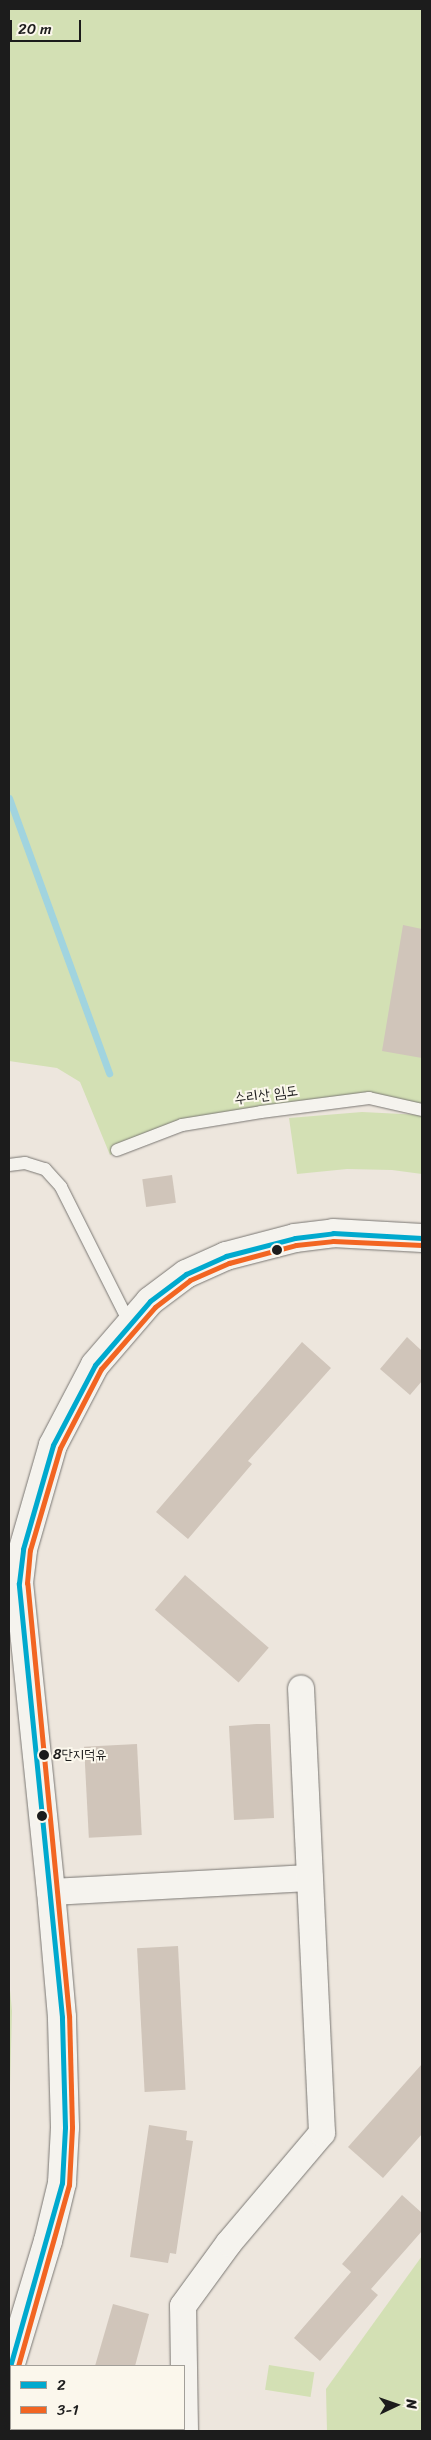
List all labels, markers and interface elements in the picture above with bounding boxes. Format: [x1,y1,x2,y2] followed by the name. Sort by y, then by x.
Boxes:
[12,10,84,42] scale bar
[18,16,52,42] text: 20 m
[233,1082,299,1108] street label: 수리산 임도
[272,1245,282,1255] unlabelled marker
[53,1747,107,1763] place label: 8단지덕유
[39,1750,49,1760] marker: 8단지덕유
[37,1811,47,1821] unlabelled marker
[10,2365,185,2430] legend
[57,2372,66,2398] text: 2
[371,2380,421,2430] north arrow
[57,2397,79,2423] text: 3-1
[399,2399,424,2410] text: N

